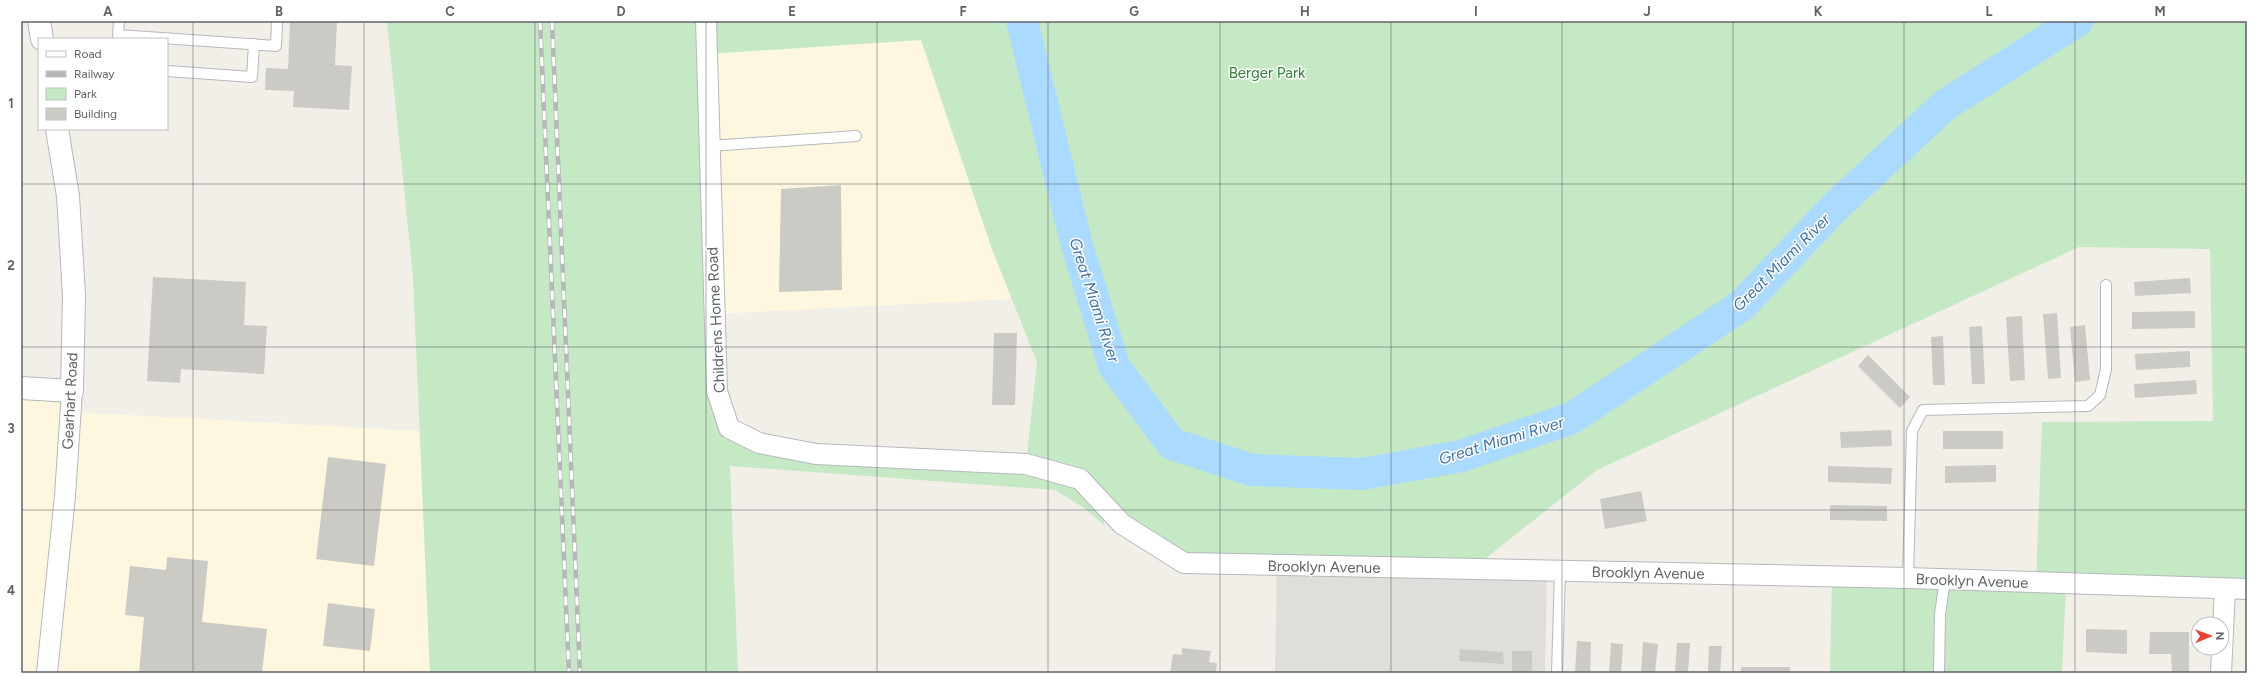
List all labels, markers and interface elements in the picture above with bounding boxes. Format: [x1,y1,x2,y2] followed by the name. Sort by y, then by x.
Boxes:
[103,4,113,19] text: A
[275,4,283,19] text: B
[445,4,455,19] text: C
[616,4,626,19] text: D
[788,4,796,19] text: E
[959,4,967,19] text: F
[1129,4,1139,19] text: G
[1300,4,1310,19] text: H
[1474,4,1478,19] text: I
[1643,4,1651,19] text: J
[1814,4,1823,19] text: K
[1986,4,1993,19] text: L
[2154,4,2166,19] text: M
[38,38,168,130] legend
[74,47,102,61] text: Road
[1229,64,1306,82] park label: Berger Park
[74,67,115,81] text: Railway
[74,87,97,101] text: Park
[8,96,14,111] text: 1
[74,107,117,121] text: Building
[1729,209,1834,315] water label: Great Miami River
[1065,235,1124,365] water label: Great Miami River
[703,247,729,393] street label: Childrens Home Road
[7,258,15,273] text: 2
[58,352,82,450] street label: Gearhart Road
[1436,412,1567,469] water label: Great Miami River
[7,421,15,436] text: 3
[1267,557,1381,577] street label: Brooklyn Avenue
[1591,563,1705,583] street label: Brooklyn Avenue
[1915,570,2029,592] street label: Brooklyn Avenue
[7,583,15,598] text: 4
[2190,616,2230,656] north arrow
[2213,631,2226,640] text: N

